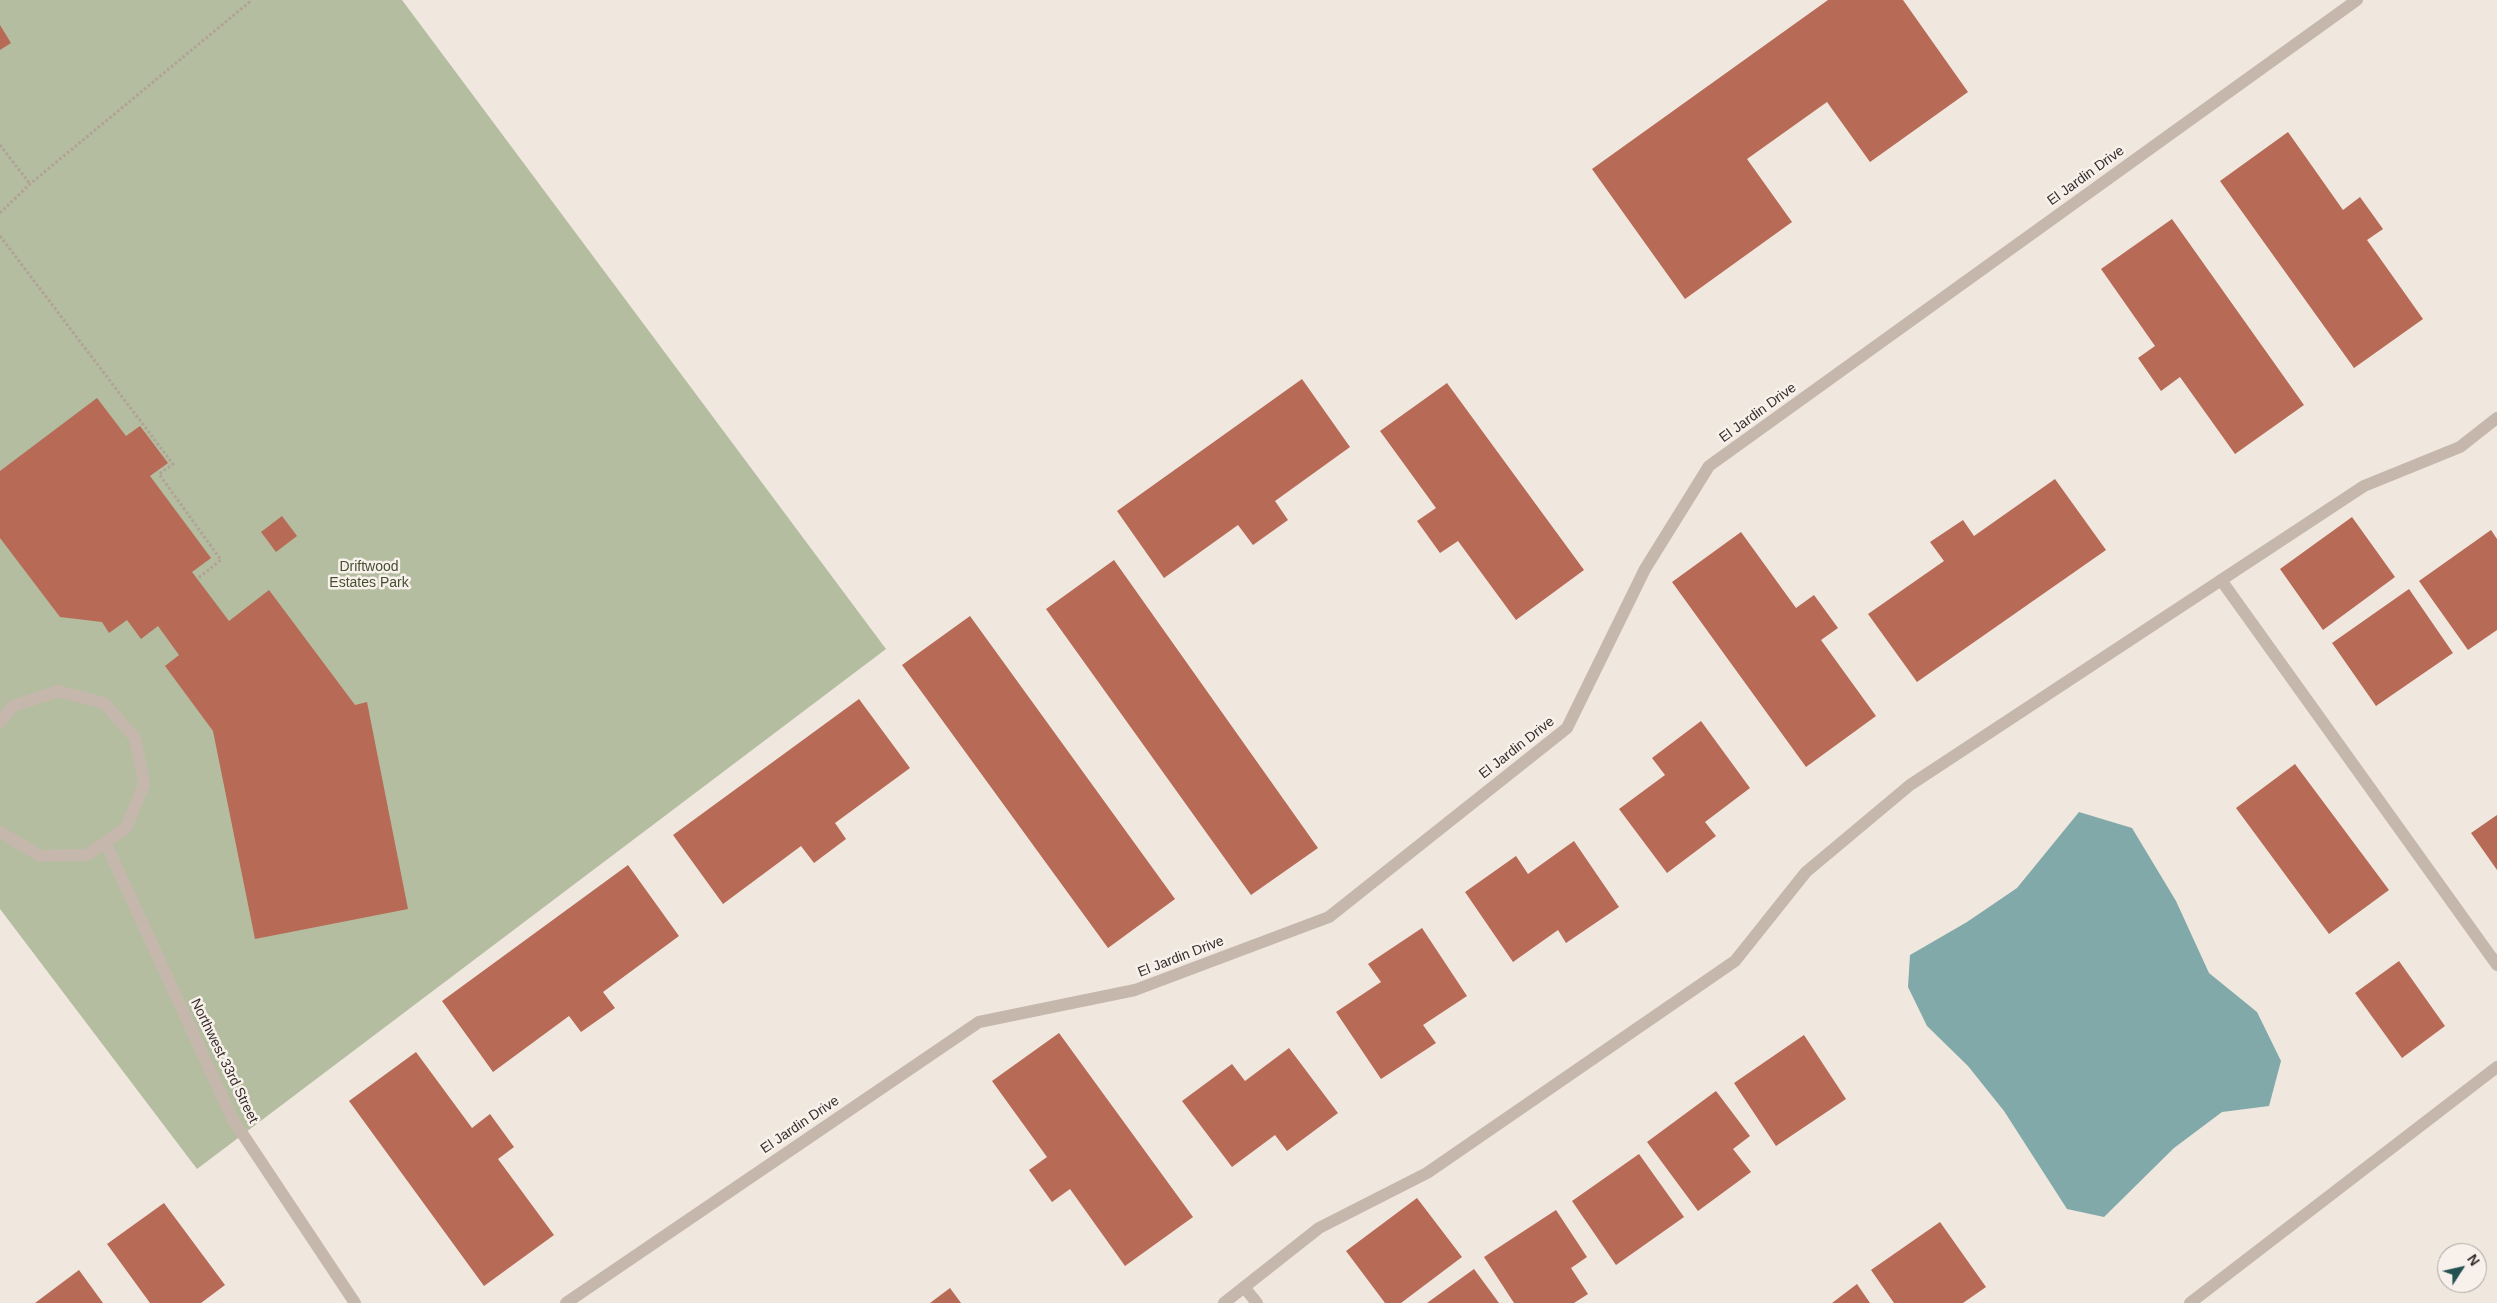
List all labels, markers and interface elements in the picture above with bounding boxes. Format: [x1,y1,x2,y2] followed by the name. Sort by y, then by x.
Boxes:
[2044,142,2128,210] street label: El Jardin Drive
[1716,379,1800,447] street label: El Jardin Drive
[329,559,409,592] park label: Driftwood Estates Park
[1476,713,1558,783] street label: El Jardin Drive
[1135,933,1227,981] street label: El Jardin Drive
[187,996,261,1126] street label: Northwest 33rd Street
[758,1093,842,1157] street label: El Jardin Drive
[2437,1243,2487,1293] north arrow
[2464,1251,2483,1269] text: N

